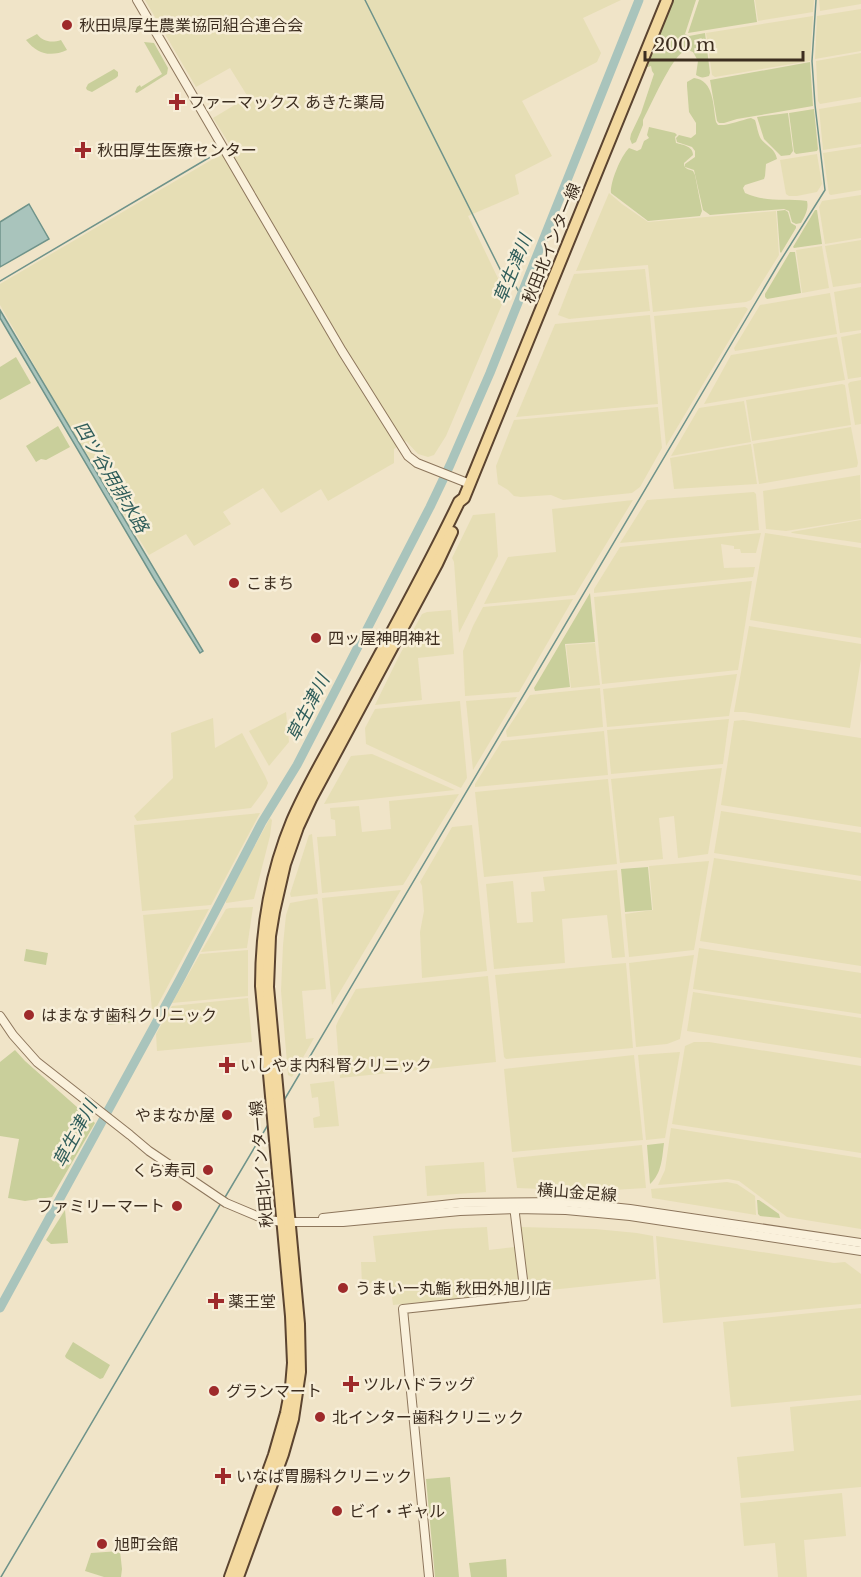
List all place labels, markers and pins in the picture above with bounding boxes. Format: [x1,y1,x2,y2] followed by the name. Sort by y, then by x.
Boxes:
[79,15,303,35] place label: 秋田県厚生農業協同組合連合会
[60,18,74,32] marker: 秋田県厚生農業協同組合連合会
[189,92,385,112] place label: ファーマックス あきた薬局
[170,95,184,109] marker: ファーマックス あきた薬局
[97,140,257,160] place label: 秋田厚生医療センター
[74,141,92,159] marker: 秋田厚生医療センター
[246,573,294,593] place label: こまち
[227,576,241,590] marker: こまち
[328,628,440,648] place label: 四ッ屋神明神社
[309,631,323,645] marker: 四ッ屋神明神社
[41,1005,217,1025] place label: はまなす歯科クリニック
[22,1008,36,1022] marker: はまなす歯科クリニック
[240,1055,432,1075] place label: いしやま内科腎クリニック
[218,1056,236,1074] marker: いしやま内科腎クリニック
[135,1105,215,1125] place label: やまなか屋
[220,1108,234,1122] marker: やまなか屋
[132,1160,196,1180] place label: くら寿司
[201,1163,215,1177] marker: くら寿司
[37,1196,165,1216] place label: ファミリーマート
[170,1199,184,1213] marker: ファミリーマート
[355,1278,552,1298] place label: うまい一丸鮨 秋田外旭川店
[336,1281,350,1295] marker: うまい一丸鮨 秋田外旭川店
[228,1291,276,1311] place label: 薬王堂
[209,1294,223,1308] marker: 薬王堂
[363,1374,475,1394] place label: ツルハドラッグ
[344,1377,358,1391] marker: ツルハドラッグ
[226,1381,322,1401] place label: グランマート
[207,1384,221,1398] marker: グランマート
[332,1407,524,1427] place label: 北インター歯科クリニック
[313,1410,327,1424] marker: 北インター歯科クリニック
[236,1466,412,1486] place label: いなば胃腸科クリニック
[214,1467,232,1485] marker: いなば胃腸科クリニック
[349,1501,445,1521] place label: ビイ・ギャル
[330,1504,344,1518] marker: ビイ・ギャル
[114,1534,178,1554] place label: 旭町会館
[95,1537,109,1551] marker: 旭町会館

